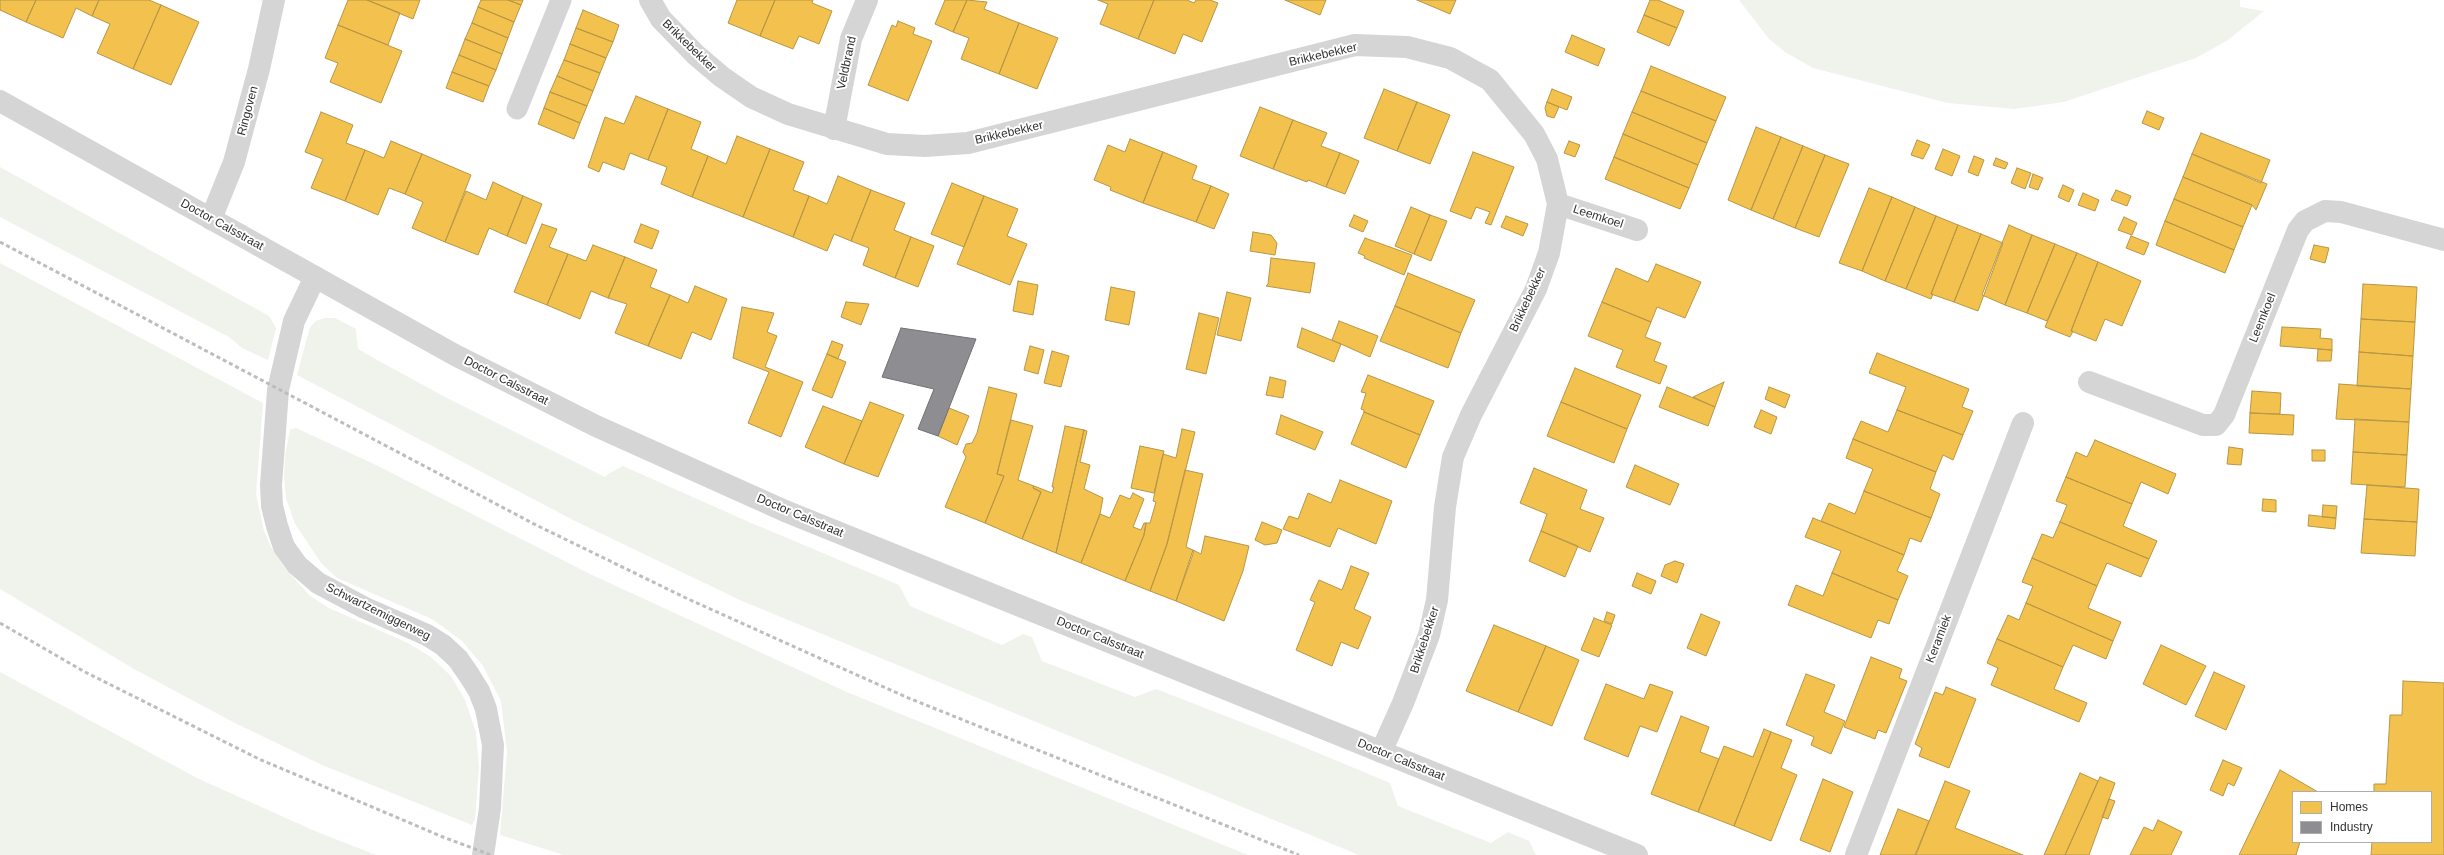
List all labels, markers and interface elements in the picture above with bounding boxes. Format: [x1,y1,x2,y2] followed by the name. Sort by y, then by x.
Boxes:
[659,17,719,75] street label: Brikkebekker
[834,35,860,91] street label: Veldbrand
[1288,40,1358,70] street label: Brikkebekker
[234,85,262,137] street label: Ringoven
[974,118,1044,148] street label: Brikkebekker
[178,196,266,254] street label: Doctor Calsstraat
[1571,202,1625,232] street label: Leemkoel
[1507,266,1549,334] street label: Brikkebekker
[2247,291,2279,345] street label: Leemkoel
[461,354,551,408] street label: Doctor Calsstraat
[755,491,845,541] street label: Doctor Calsstraat
[323,580,433,644] street label: Schwartzemiggerweg
[1407,605,1443,675] street label: Brikkebekker
[1923,613,1955,665] street label: Keramiek
[1054,614,1146,662] street label: Doctor Calsstraat
[1355,736,1447,784] street label: Doctor Calsstraat
[2292,791,2432,843] legend
[2330,800,2368,814] text: Homes
[2330,820,2373,834] text: Industry

